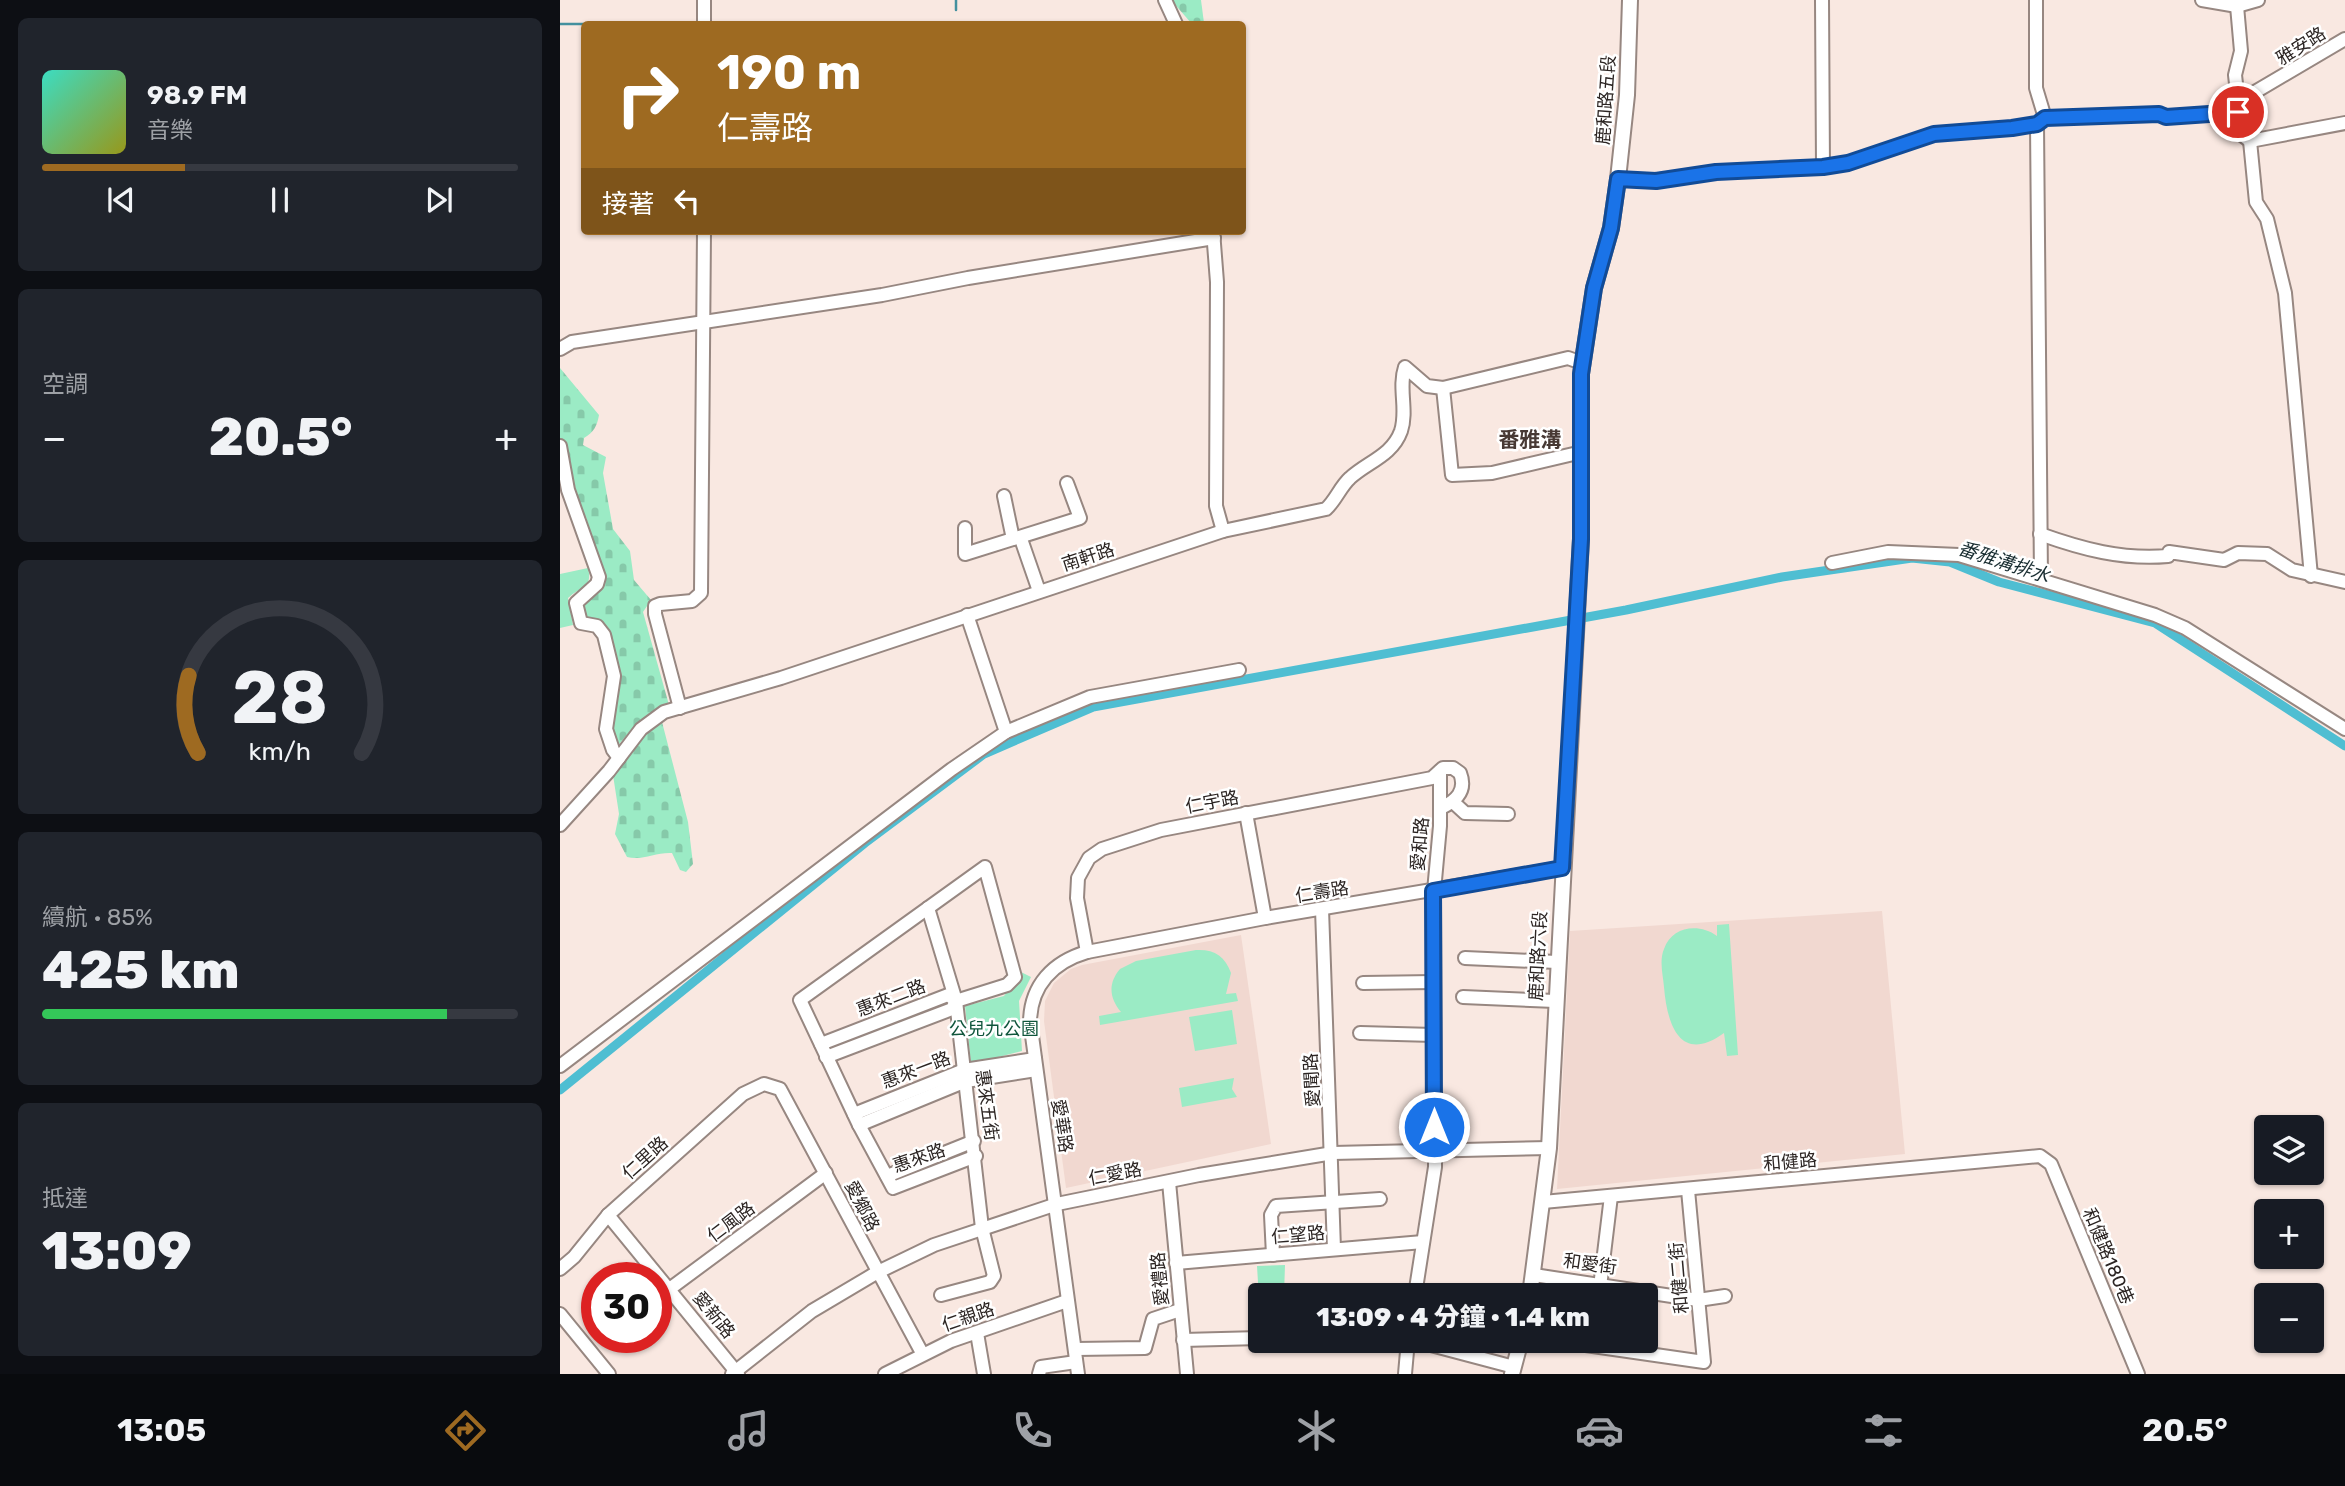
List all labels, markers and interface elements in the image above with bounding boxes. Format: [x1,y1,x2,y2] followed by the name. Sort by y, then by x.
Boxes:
[2272,22,2330,70] street label: 雅安路
[717,43,861,101] text: 190 m
[602,49,693,140] icon: right
[1592,54,1620,146] street label: 鹿和路五段
[147,80,247,111] text: 98.9 FM
[2208,82,2268,142] pin
[2219,93,2257,131] icon: arrive
[717,109,813,147] text: 仁壽路
[147,116,193,144] text: 音樂
[102,181,140,219] icon: previous
[261,181,299,219] icon: pause
[420,181,458,219] icon: next
[668,182,706,220] icon: left
[602,189,654,220] text: 接著
[42,370,88,398] text: 空調
[209,406,352,468] text: 20.5°
[42,415,67,461] text: −
[494,415,518,461] text: +
[1499,427,1562,452] district label: 番雅溝
[1955,536,2054,588] water label: 番雅溝排水
[1059,538,1117,576] street label: 南軒路
[232,655,328,741] text: 28
[249,737,311,766] text: km/h
[1183,786,1241,818] street label: 仁宇路
[1407,816,1433,872] street label: 愛和路
[1294,877,1350,907] street label: 仁壽路
[42,903,153,931] text: 續航 · 85%
[1525,910,1551,1002] street label: 鹿和路六段
[42,939,239,1001] text: 425 km
[853,975,929,1021] street label: 惠來二路
[949,1018,1039,1040] park label: 公兒九公園
[878,1047,954,1093] street label: 惠來一路
[1300,1052,1324,1108] street label: 愛聞路
[971,1068,1003,1142] street label: 惠來五街
[1397,1090,1471,1164] position arrow
[1047,1098,1077,1154] street label: 愛華路
[2254,1115,2324,1353] map controls
[2254,1115,2324,1185] button: layers
[618,1132,672,1184] street label: 仁里路
[890,1139,948,1177] street label: 惠來路
[1762,1149,1818,1175] street label: 和健路
[1086,1158,1144,1190] street label: 仁愛路
[840,1177,884,1235] street label: 愛鄉路
[42,1184,88,1212] text: 抵達
[703,1197,759,1247] street label: 仁風路
[2254,1199,2324,1269] button: +
[2078,1204,2138,1308] street label: 和健路180巷
[42,1220,192,1282] text: 13:09
[1270,1222,1326,1248] street label: 仁望路
[1665,1241,1693,1315] street label: 和健二街
[1562,1249,1618,1279] street label: 和愛街
[1147,1251,1173,1307] street label: 愛禮路
[581,1262,672,1353] speed limit sign: 30
[2254,1283,2324,1353] button: −
[688,1287,740,1343] street label: 愛新路
[939,1298,997,1336] street label: 仁親路
[1316,1302,1590,1333] text: 13:09 · 4 分鐘 · 1.4 km
[441,1406,490,1455] icon: directions
[724,1406,773,1455] icon: music
[1008,1406,1057,1455] icon: phone
[1292,1406,1341,1455] icon: climate
[1575,1406,1624,1455] icon: car
[1859,1406,1908,1455] icon: filters
[117,1411,206,1449] text: 13:05
[2142,1411,2228,1449] text: 20.5°

